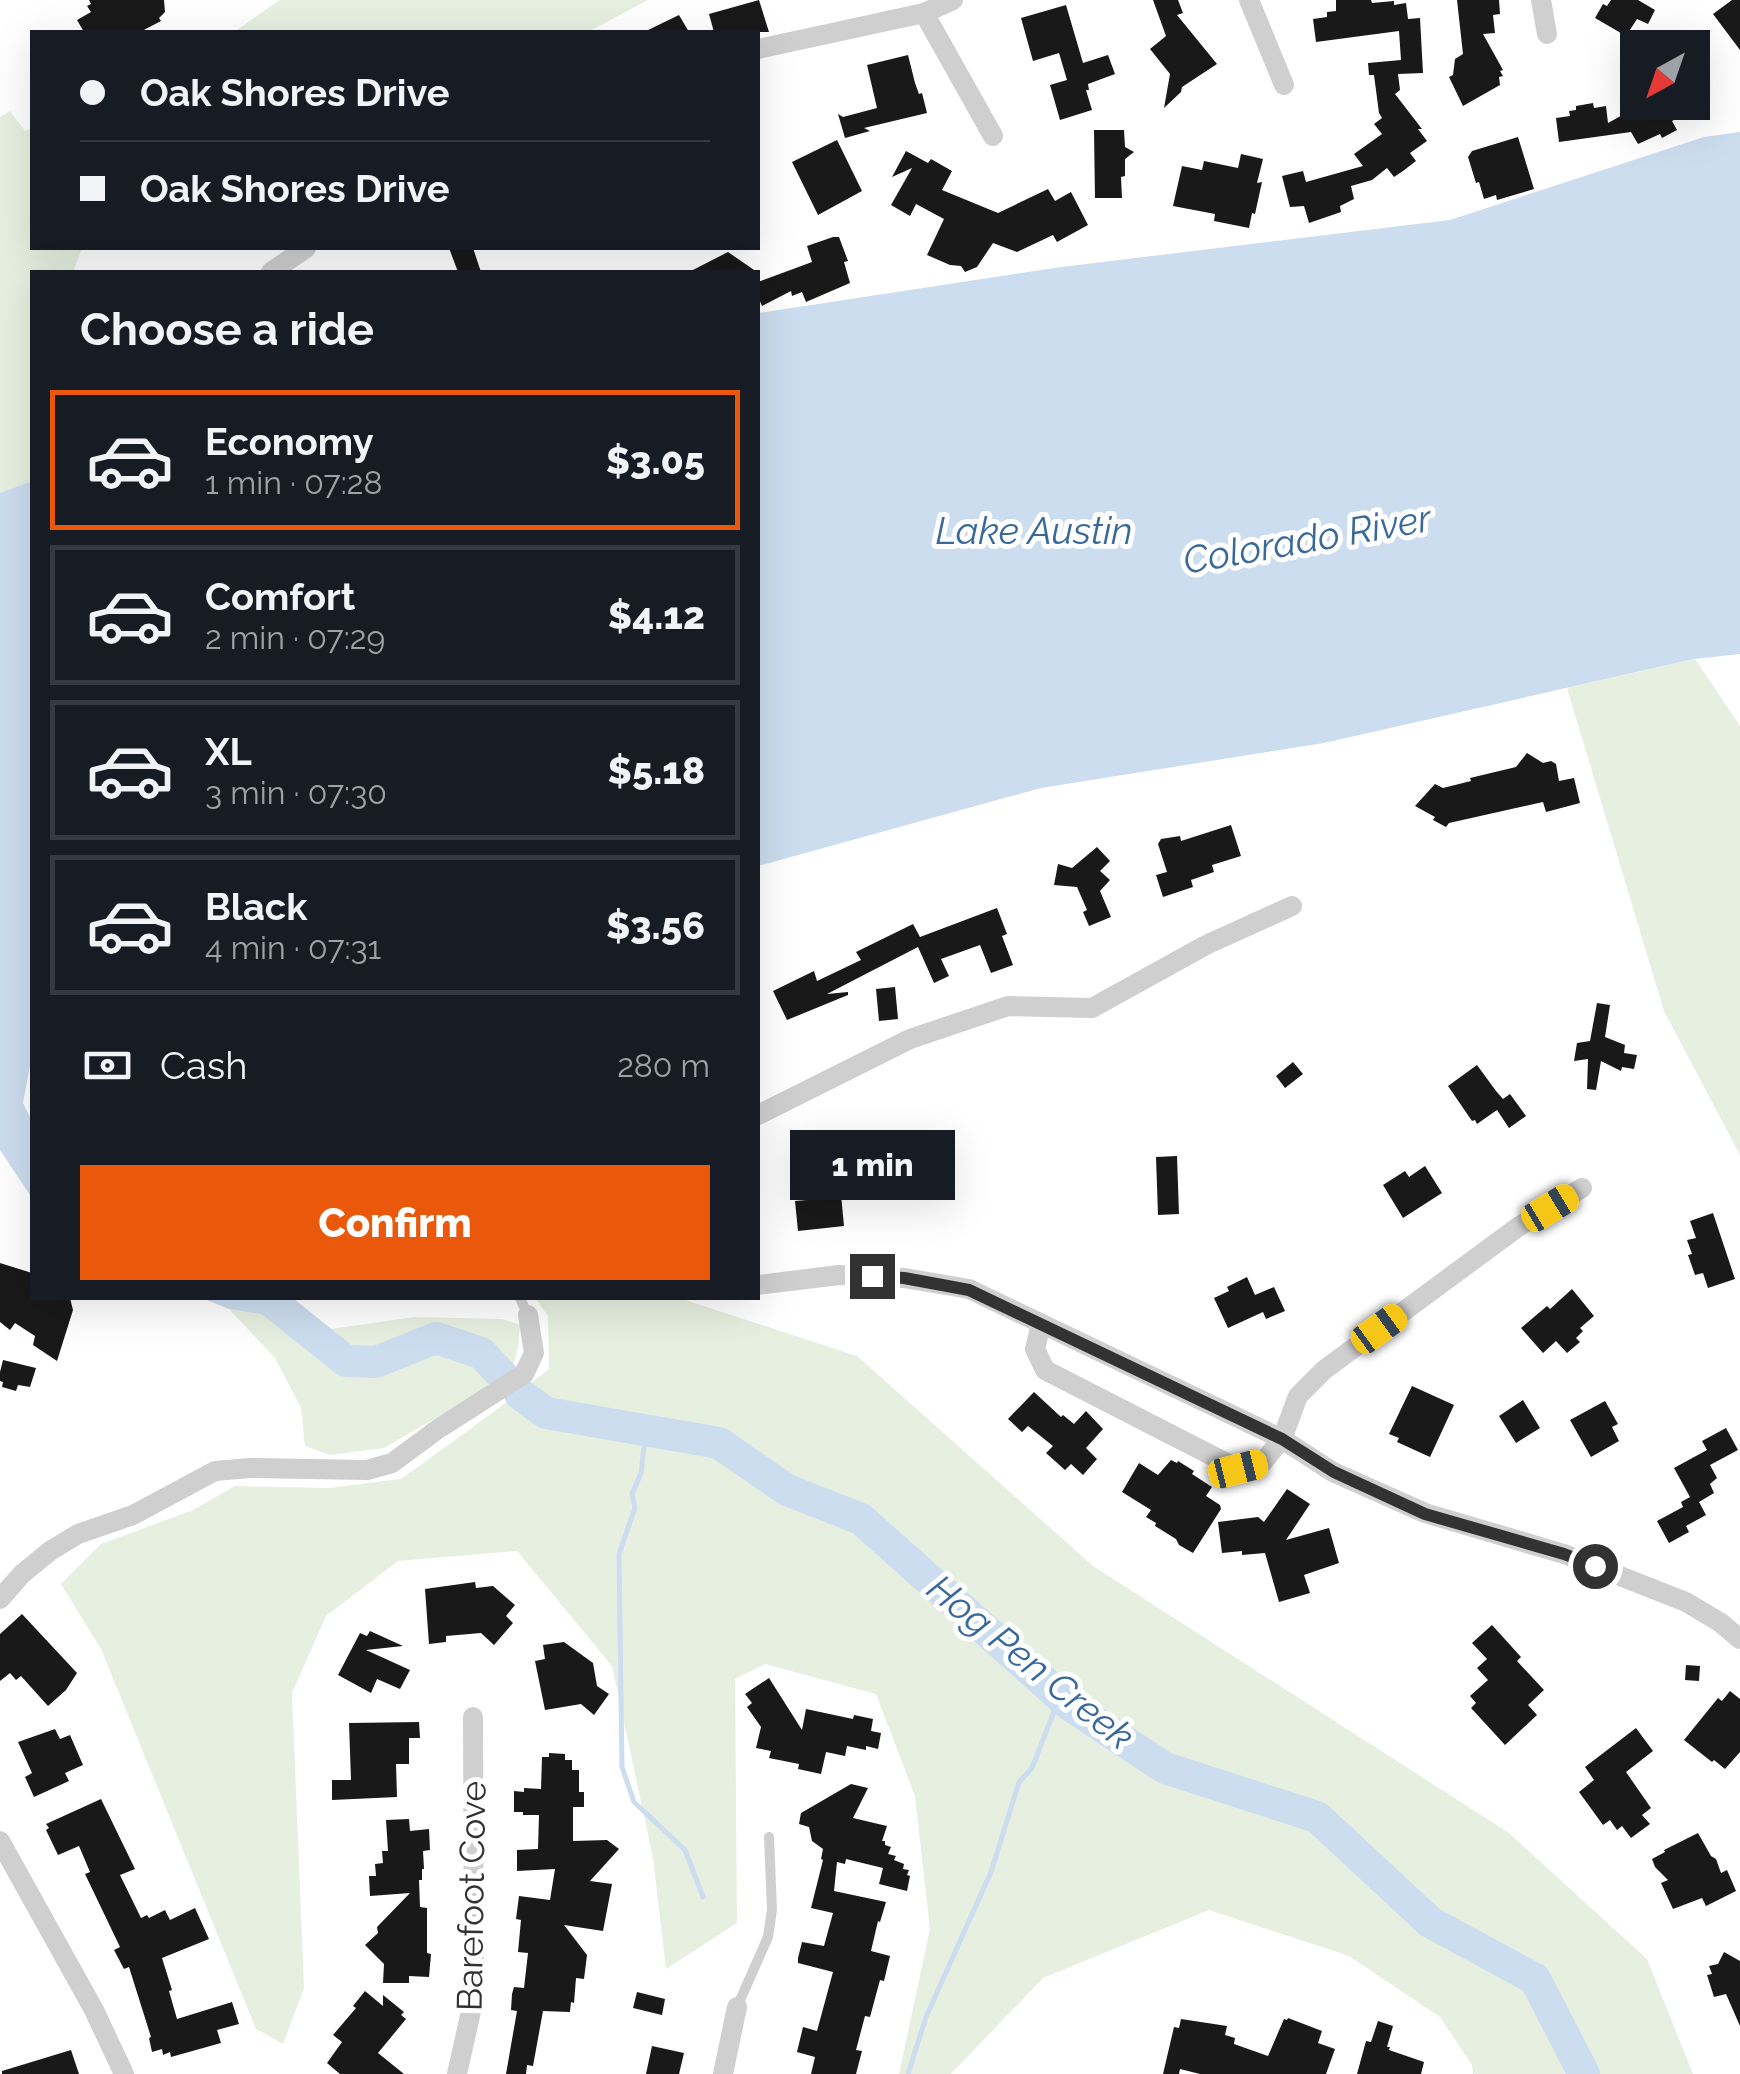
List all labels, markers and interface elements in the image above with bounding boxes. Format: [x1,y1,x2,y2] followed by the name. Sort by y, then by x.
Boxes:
[1620,30,1710,120] north arrow
[1620,30,1710,120] map controls
[140,70,449,115] text: Oak Shores Drive
[140,166,449,211] text: Oak Shores Drive
[80,303,374,356] text: Choose a ride
[85,415,175,505] icon: car
[205,419,374,464] text: Economy
[606,438,705,483] text: $3.05
[205,464,382,501] text: 1 min · 07:28
[1179,495,1436,583] water label: Colorado River
[935,508,1133,553] water label: Lake Austin
[85,570,175,660] icon: car
[205,574,355,619] text: Comfort
[608,593,705,638] text: $4.12
[205,619,385,656] text: 2 min · 07:29
[85,725,175,815] icon: car
[205,729,252,774] text: XL
[608,748,705,793] text: $5.18
[205,774,387,811] text: 3 min · 07:30
[85,880,175,970] icon: car
[205,884,307,929] text: Black
[606,903,705,948] text: $3.56
[205,929,381,966] text: 4 min · 07:31
[80,1038,135,1093] icon: cash
[160,1043,247,1088] text: Cash
[617,1047,710,1084] text: 280 m
[790,1131,954,1201] callout: 1 min
[831,1146,914,1183] text: 1 min
[80,1165,710,1280] button: Confirm
[1517,1180,1583,1236] car
[850,1254,895,1299] route end
[1346,1299,1412,1359] car
[1205,1447,1271,1491] car
[1573,1544,1618,1589] route start
[919,1565,1143,1759] water label: Hog Pen Creek
[448,1781,494,2011] street label: Barefoot Cove

